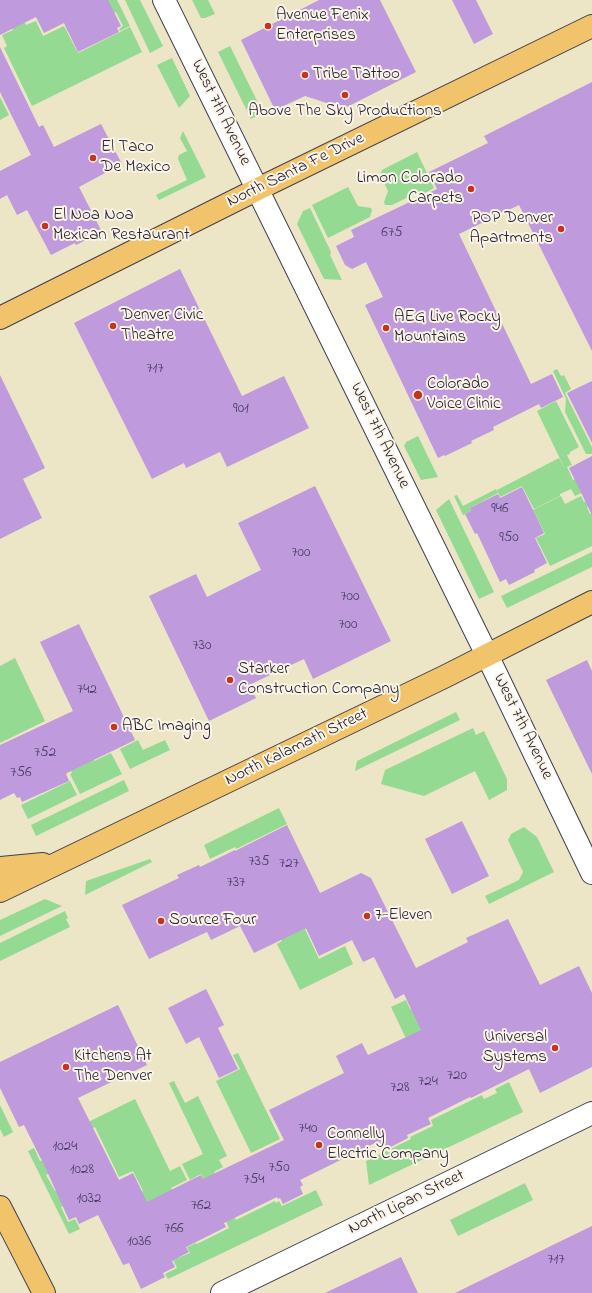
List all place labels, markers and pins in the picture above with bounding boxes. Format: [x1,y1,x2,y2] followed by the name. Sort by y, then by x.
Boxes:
[276,6,369,46] place label: Avenue Fenix Enterprises
[263,21,273,31] marker: Avenue Fenix Enterprises
[313,65,400,85] place label: Tribe Tattoo
[300,70,310,80] marker: Tribe Tattoo
[340,90,350,100] marker: Above The Sky Productions
[248,102,442,122] place label: Above The Sky Productions
[101,138,170,178] place label: El Taco De Mexico
[88,153,98,163] marker: El Taco De Mexico
[357,169,463,209] place label: Limon Colorado Carpets
[466,184,476,194] marker: Limon Colorado Carpets
[53,206,190,246] place label: El Noa Noa Mexican Restaurant
[470,209,553,249] place label: POP Denver Apartments
[40,221,50,231] marker: El Noa Noa Mexican Restaurant
[556,224,566,234] marker: POP Denver Apartments
[121,306,203,346] place label: Denver Civic Theatre
[394,308,501,348] place label: AEG Live Rocky Mountains
[108,321,118,331] marker: Denver Civic Theatre
[381,323,391,333] marker: AEG Live Rocky Mountains
[427,375,501,415] place label: Colorado Voice Clinic
[412,389,424,401] marker: Colorado Voice Clinic
[238,660,399,700] place label: Starker Construction Company
[225,675,235,685] marker: Starker Construction Company
[122,717,211,737] place label: ABC Imaging
[109,722,119,732] marker: ABC Imaging
[375,906,432,926] place label: 7-Eleven
[169,911,256,931] place label: Source Four
[362,911,372,921] marker: 7-Eleven
[156,916,166,926] marker: Source Four
[483,1028,547,1068] place label: Universal Systems
[550,1043,560,1053] marker: Universal Systems
[74,1047,152,1087] place label: Kitchens At The Denver
[61,1062,71,1072] marker: Kitchens At The Denver
[327,1125,449,1165] place label: Connelly Electric Company
[314,1140,324,1150] marker: Connelly Electric Company

